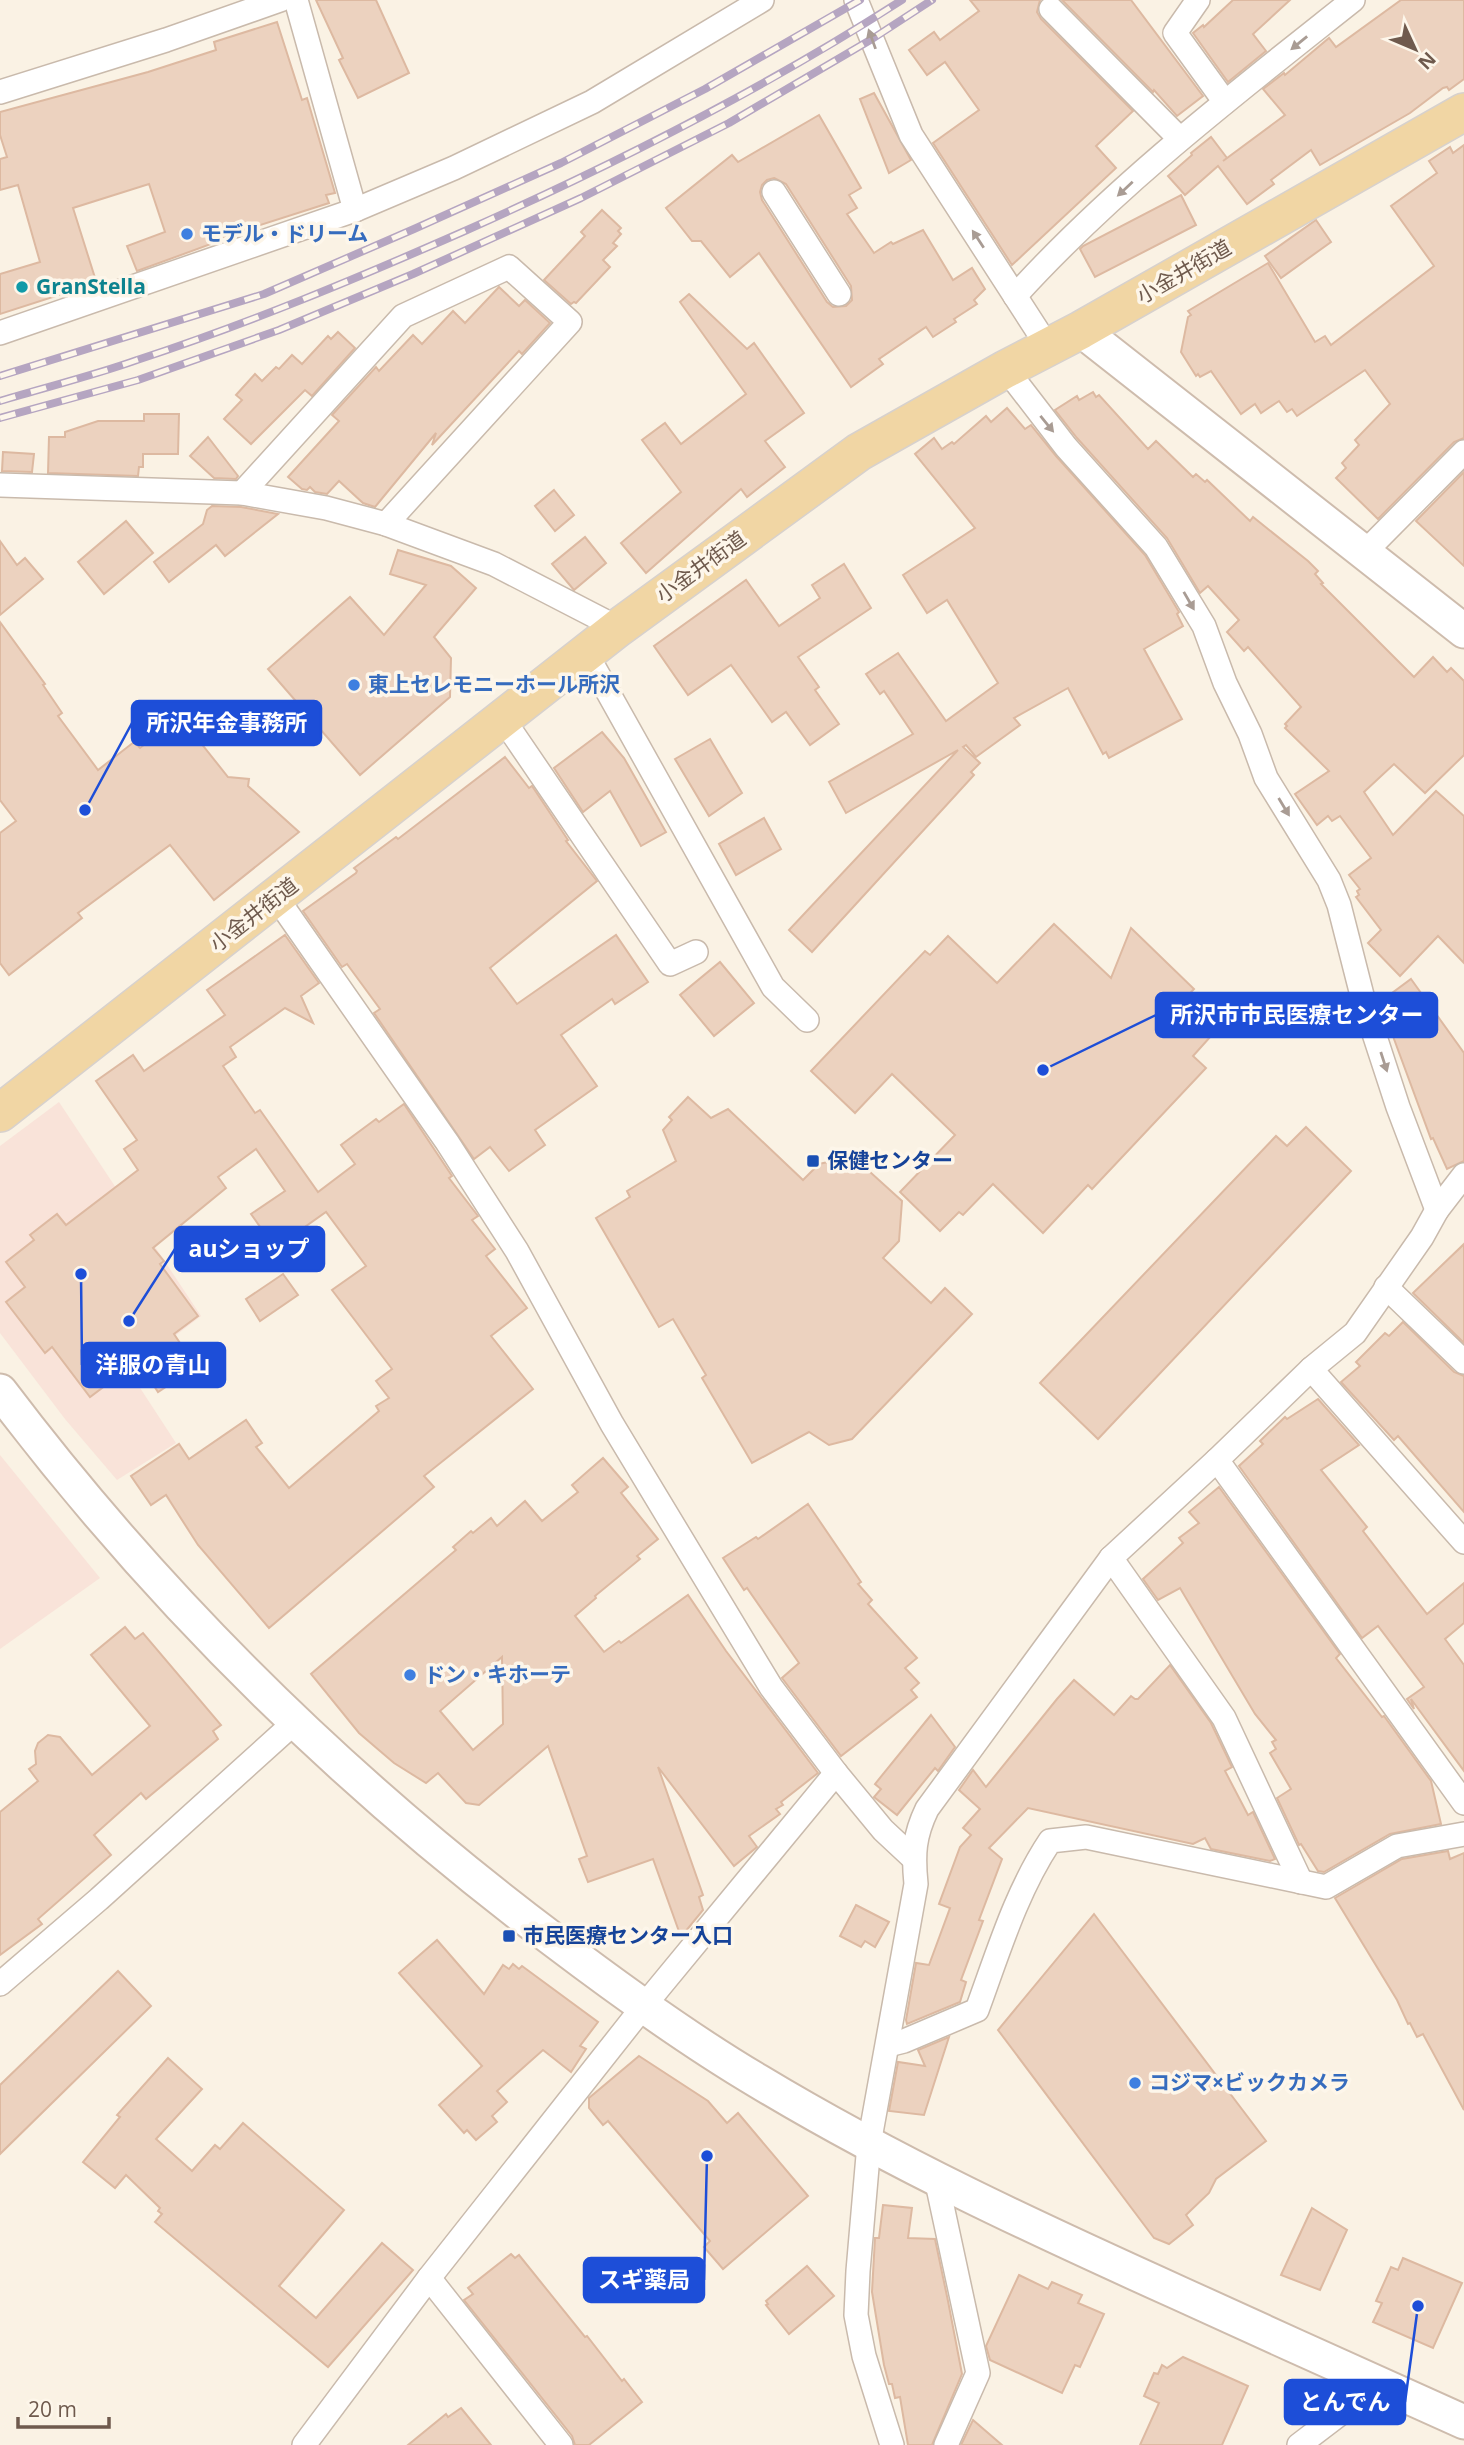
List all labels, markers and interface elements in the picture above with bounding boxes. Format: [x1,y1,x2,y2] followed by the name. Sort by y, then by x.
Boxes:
[1380,14,1450,84] north arrow
[867,28,878,49] one-way arrow
[1291,35,1309,50] one-way arrow
[1413,46,1442,75] text: N
[1116,181,1134,197] one-way arrow
[201,219,368,247] place label: モデル・ドリーム
[179,226,195,242] marker: モデル・ドリーム
[971,230,984,249] one-way arrow
[1131,233,1236,310] street label: 小金井街道
[36,272,146,300] place label: GranStella
[14,279,30,295] marker: GranStella
[1039,415,1054,432] one-way arrow
[650,524,751,608] street label: 小金井街道
[1183,591,1195,610] one-way arrow
[368,670,620,698] place label: 東上セレモニーホール所沢
[346,677,362,693] marker: 東上セレモニーホール所沢
[132,701,321,745] callout: 所沢年金事務所
[147,706,308,738] text: 所沢年金事務所
[1277,797,1290,816] one-way arrow
[203,871,303,958] street label: 小金井街道
[1156,993,1437,1037] callout: 所沢市市民医療センター
[1171,998,1424,1030] text: 所沢市市民医療センター
[1379,1052,1389,1073] one-way arrow
[827,1146,953,1174] place label: 保健センター
[805,1153,821,1169] marker: 保健センター
[175,1227,324,1271] callout: auショップ
[188,1232,310,1264] text: auショップ
[82,1343,225,1387] callout: 洋服の青山
[96,1348,211,1380] text: 洋服の青山
[424,1660,571,1688] place label: ドン・キホーテ
[402,1667,418,1683] marker: ドン・キホーテ
[523,1921,733,1949] place label: 市民医療センター入口
[501,1928,517,1944] marker: 市民医療センター入口
[1149,2068,1350,2096] place label: コジマ×ビックカメラ
[1127,2075,1143,2091] marker: コジマ×ビックカメラ
[584,2258,704,2302] callout: スギ薬局
[598,2263,690,2295] text: スギ薬局
[1285,2380,1405,2424] callout: とんでん
[1300,2385,1390,2417] text: とんでん
[18,2386,108,2430] scale bar
[28,2395,77,2423] text: 20 m

